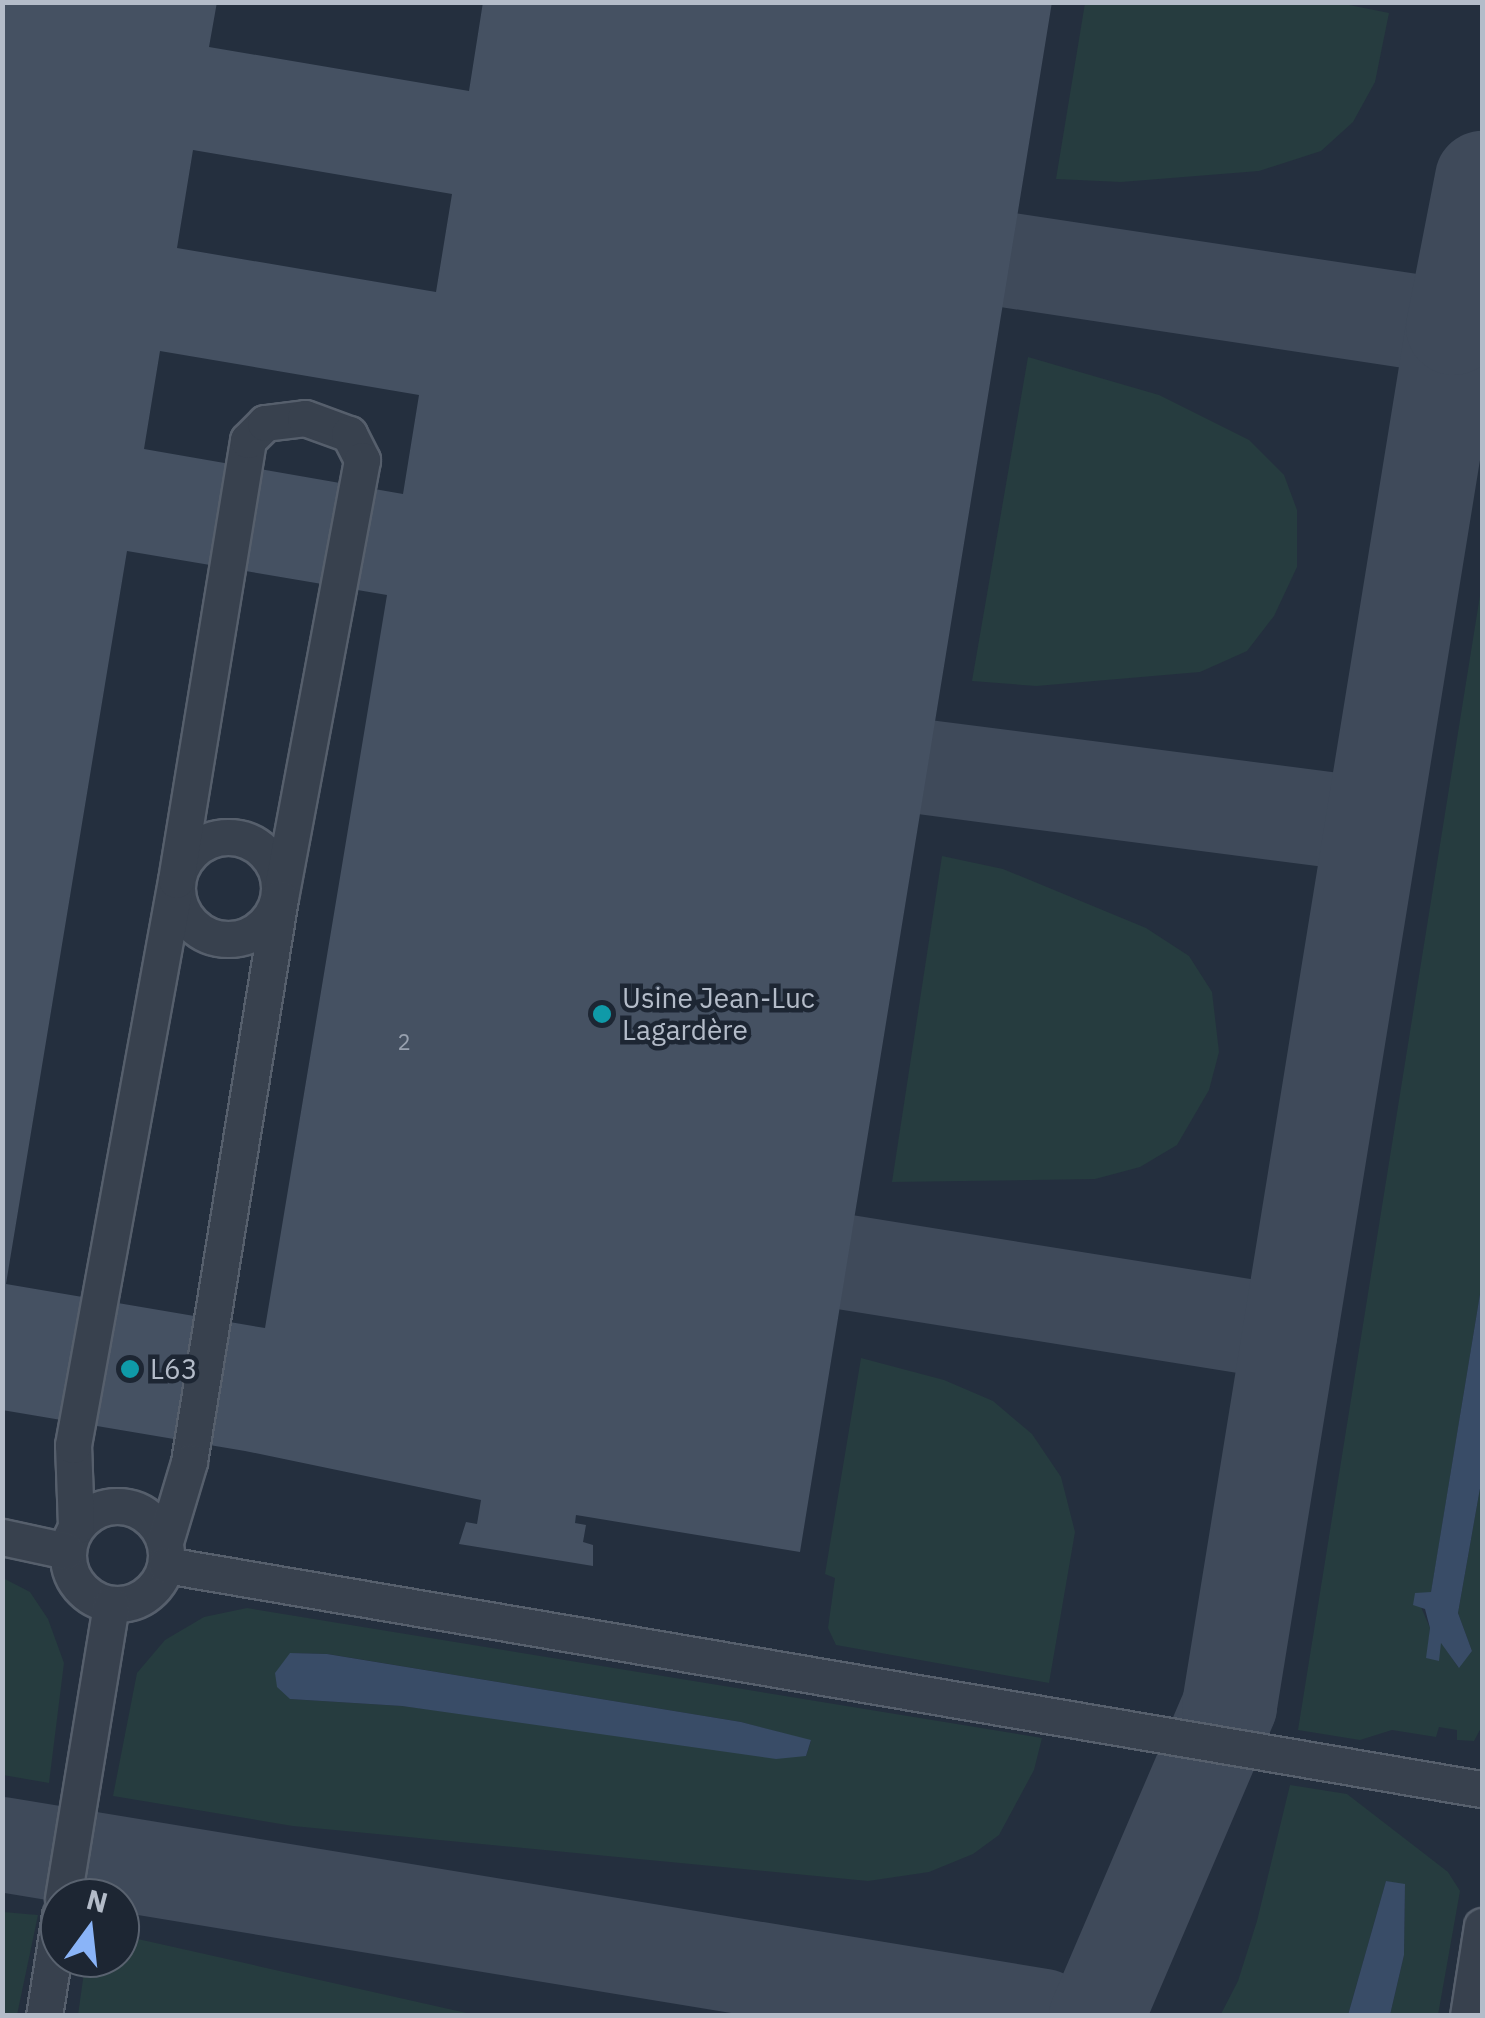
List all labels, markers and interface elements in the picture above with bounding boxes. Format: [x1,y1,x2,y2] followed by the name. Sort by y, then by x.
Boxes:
[622,981,815,1047] place label: Usine Jean-Luc Lagardère
[591,1003,613,1025] marker: Usine Jean-Luc Lagardère
[397,1029,411,1055] house number: 2
[150,1352,198,1386] place label: L63
[119,1358,141,1380] marker: L63
[40,1878,140,1978] north arrow
[83,1880,112,1921] text: N

